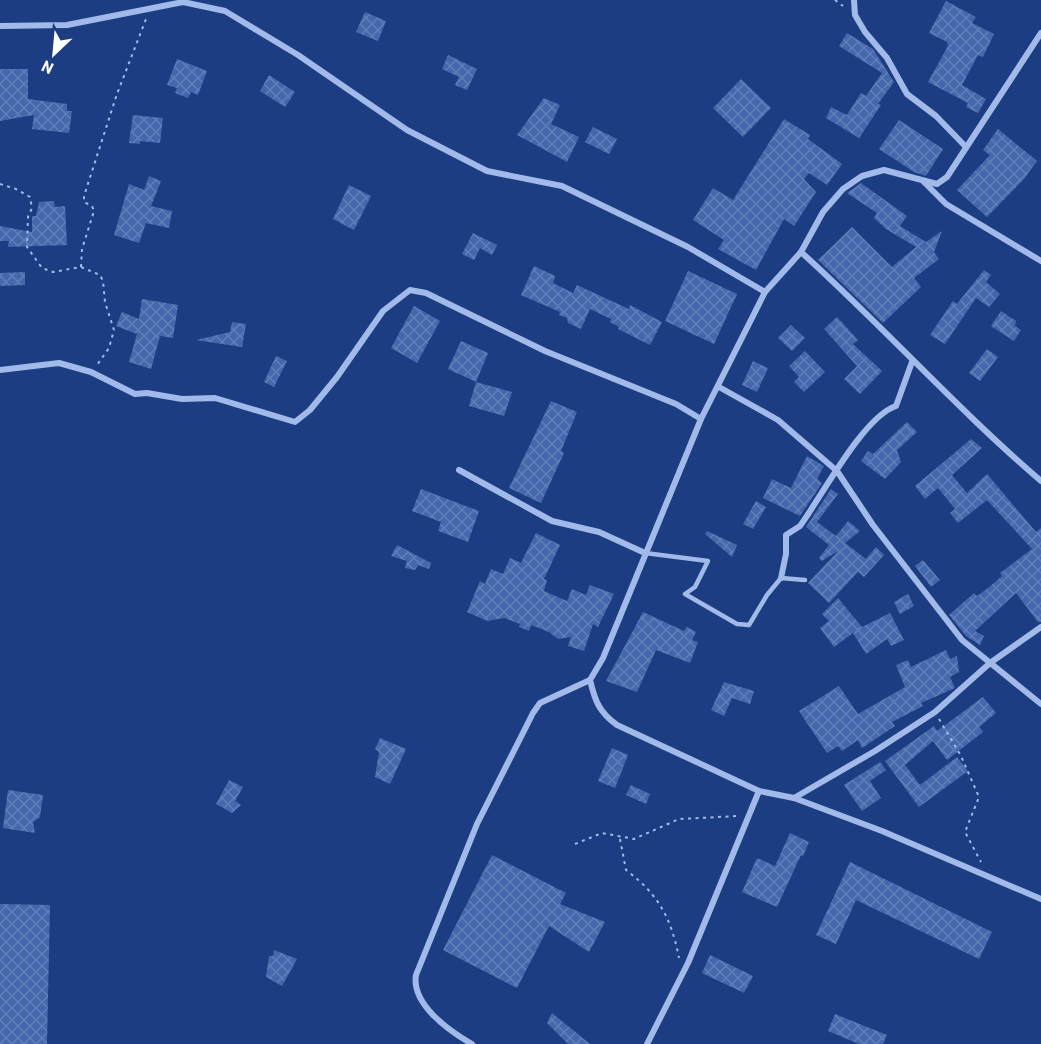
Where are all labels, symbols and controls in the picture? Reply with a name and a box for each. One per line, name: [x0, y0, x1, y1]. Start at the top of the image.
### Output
north arrow: [24, 24, 84, 84]
text: N: [38, 57, 56, 79]

